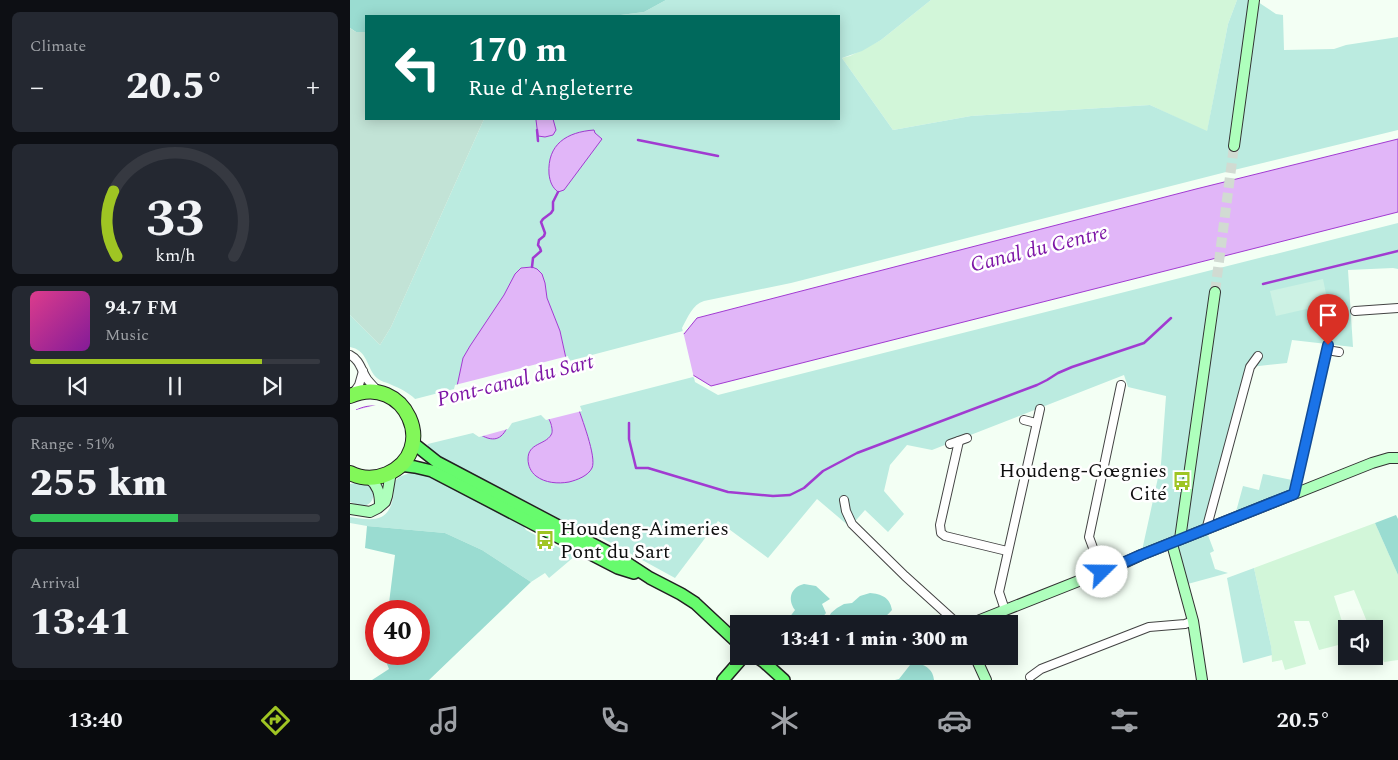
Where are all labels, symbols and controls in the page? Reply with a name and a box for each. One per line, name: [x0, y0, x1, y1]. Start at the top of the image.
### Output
text: 170 m: [468, 24, 567, 77]
text: Climate: [30, 34, 86, 58]
icon: left: [385, 35, 450, 100]
text: 20.5°: [126, 58, 224, 116]
text: −: [30, 66, 44, 109]
text: +: [306, 66, 320, 109]
text: Rue d'Angleterre: [468, 72, 634, 105]
text: 33: [146, 180, 204, 259]
water label: Canal du Centre: [967, 216, 1111, 282]
text: km/h: [155, 242, 195, 269]
text: 94.7 FM: [105, 294, 178, 323]
pin: [1307, 294, 1349, 345]
icon: arrive: [1314, 301, 1342, 329]
text: Music: [105, 323, 149, 347]
water label: Pont-canal du Sart: [433, 346, 598, 416]
icon: previous: [64, 372, 92, 400]
icon: pause: [161, 372, 189, 400]
icon: next: [258, 372, 286, 400]
text: Range · 51%: [30, 432, 114, 456]
text: 255 km: [30, 455, 167, 513]
place label: Houdeng-Gœgnies Cité: [999, 456, 1167, 509]
bus stop icon: Houdeng-Gœgnies Cité: [1171, 470, 1193, 492]
place label: Houdeng-Aimeries Pont du Sart: [560, 514, 729, 567]
bus stop icon: Houdeng-Aimeries Pont du Sart: [534, 529, 556, 551]
position arrow: [1075, 545, 1127, 597]
text: Arrival: [30, 571, 80, 595]
text: 13:41: [30, 594, 132, 652]
speed limit sign: 40: [365, 600, 430, 665]
map controls: [1338, 620, 1383, 665]
button: sound: [1338, 620, 1383, 665]
text: 13:41 · 1 min · 300 m: [780, 625, 968, 654]
icon: directions: [258, 703, 293, 738]
icon: music: [427, 703, 462, 738]
icon: phone: [597, 703, 632, 738]
icon: climate: [767, 703, 802, 738]
icon: car: [937, 703, 972, 738]
icon: filters: [1107, 703, 1142, 738]
text: 13:40: [67, 704, 123, 737]
text: 20.5°: [1277, 704, 1331, 737]

